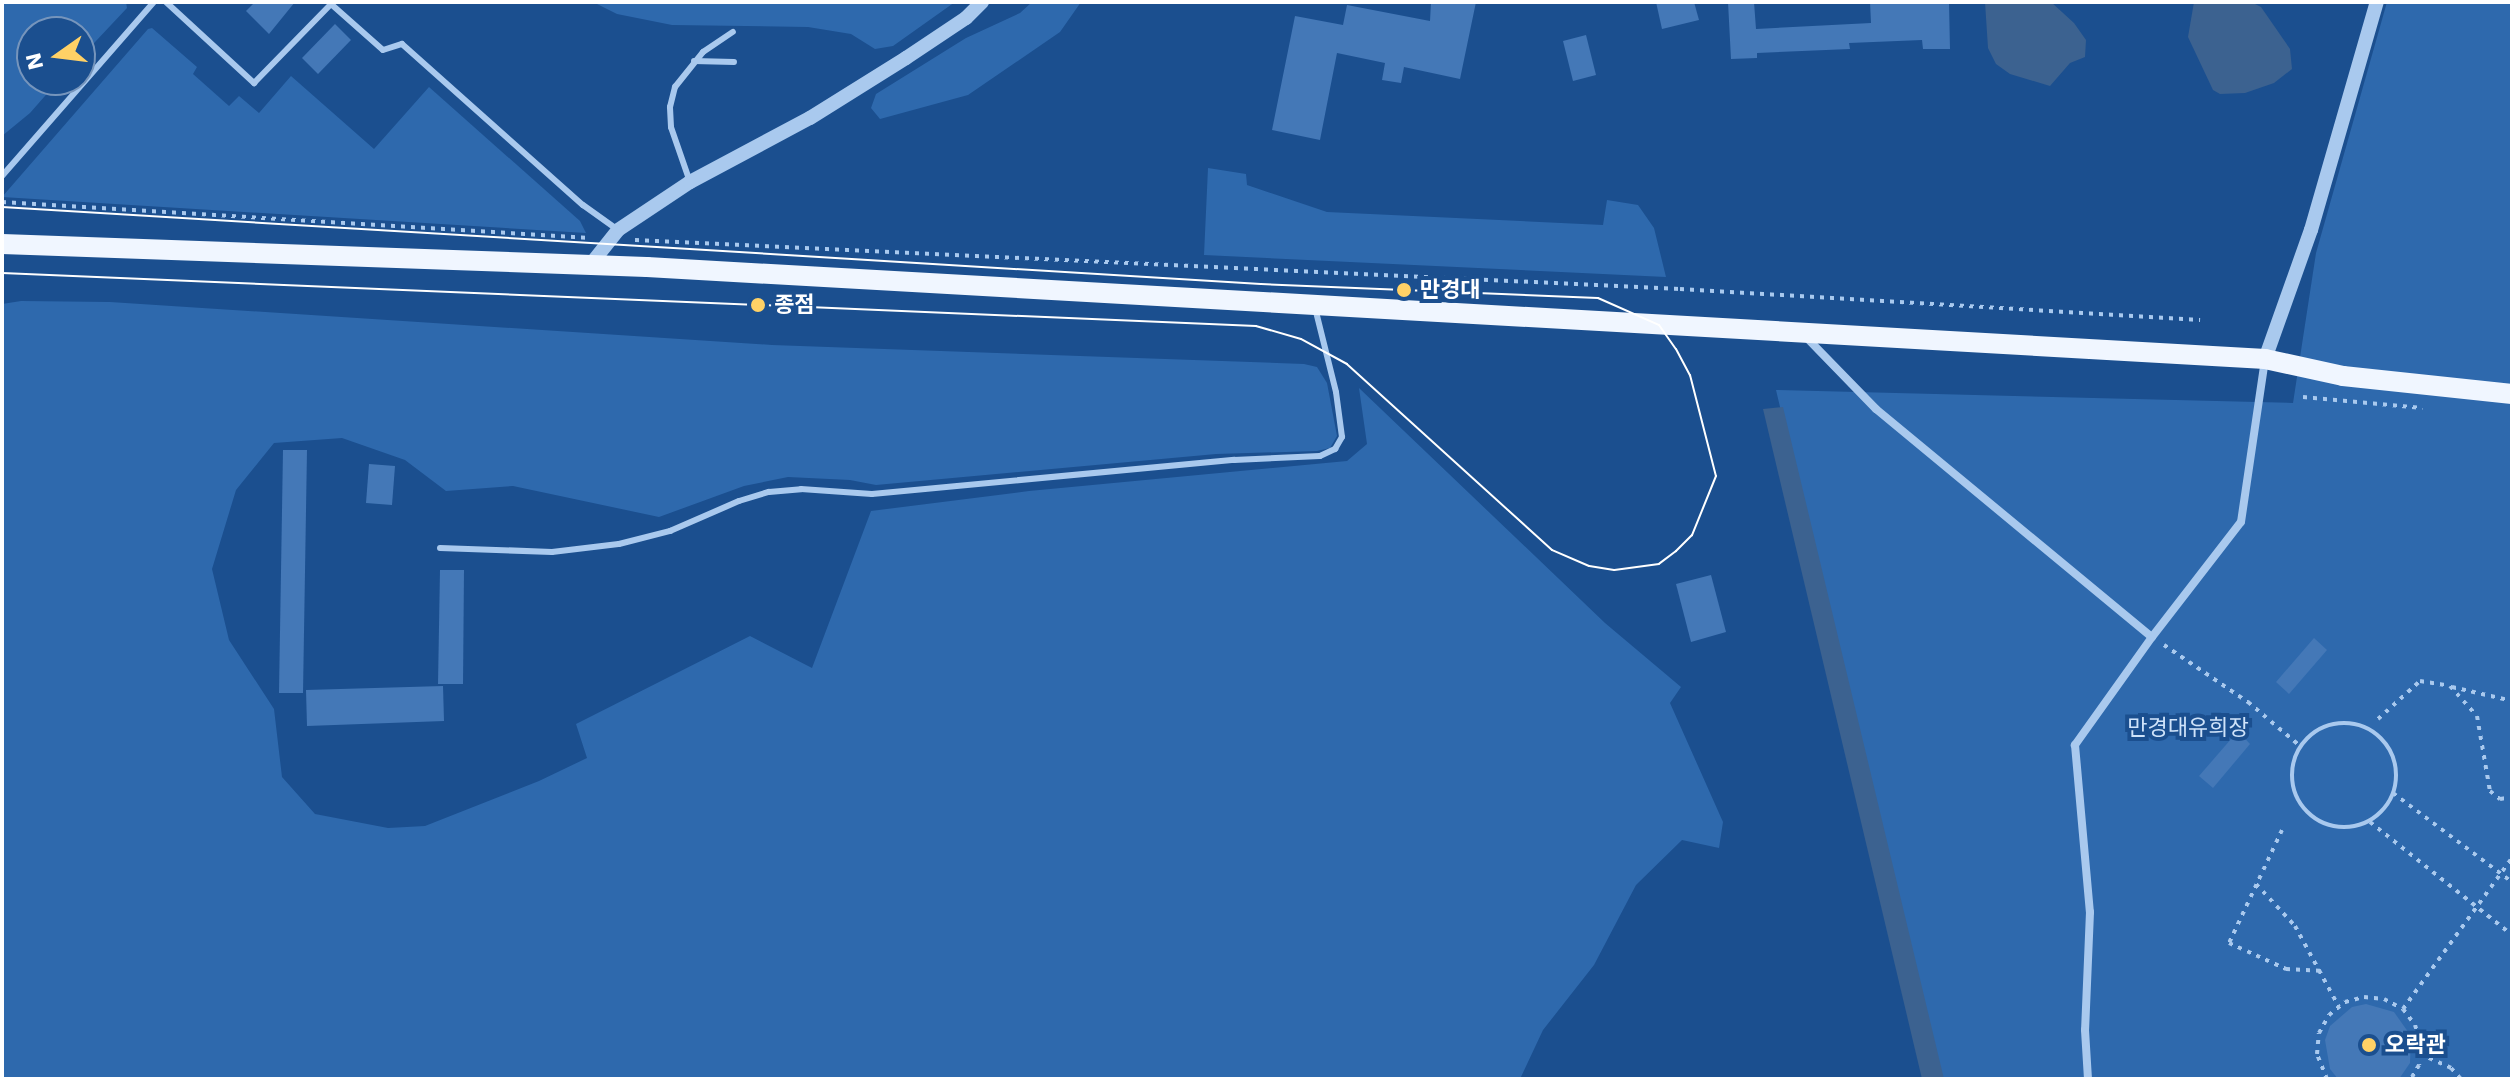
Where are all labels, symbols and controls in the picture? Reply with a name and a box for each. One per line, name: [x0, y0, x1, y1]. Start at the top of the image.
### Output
north arrow: [16, 16, 96, 96]
text: N: [20, 51, 48, 72]
place label: 만경대: [1420, 277, 1481, 303]
marker: 만경대: [1395, 281, 1413, 299]
place label: 종점: [774, 292, 814, 318]
marker: 종점: [749, 296, 767, 314]
park label: 만경대유희장: [2127, 715, 2249, 741]
place label: 오락관: [2385, 1032, 2446, 1058]
marker: 오락관: [2360, 1036, 2378, 1054]

